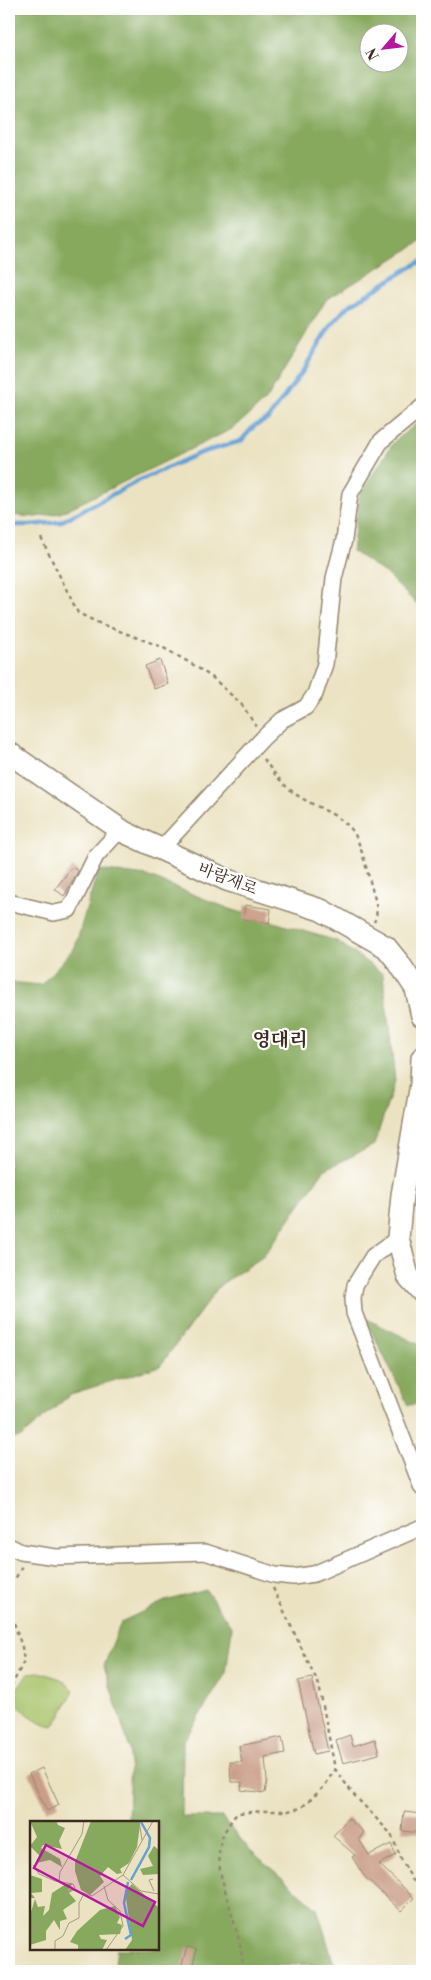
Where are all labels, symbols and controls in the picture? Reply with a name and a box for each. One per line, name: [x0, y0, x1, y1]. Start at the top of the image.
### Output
north arrow: [358, 22, 408, 72]
text: N: [363, 45, 384, 63]
street label: 바람재로: [195, 859, 261, 900]
district label: 영대리: [252, 1028, 308, 1052]
inset map: [30, 1821, 159, 1950]

